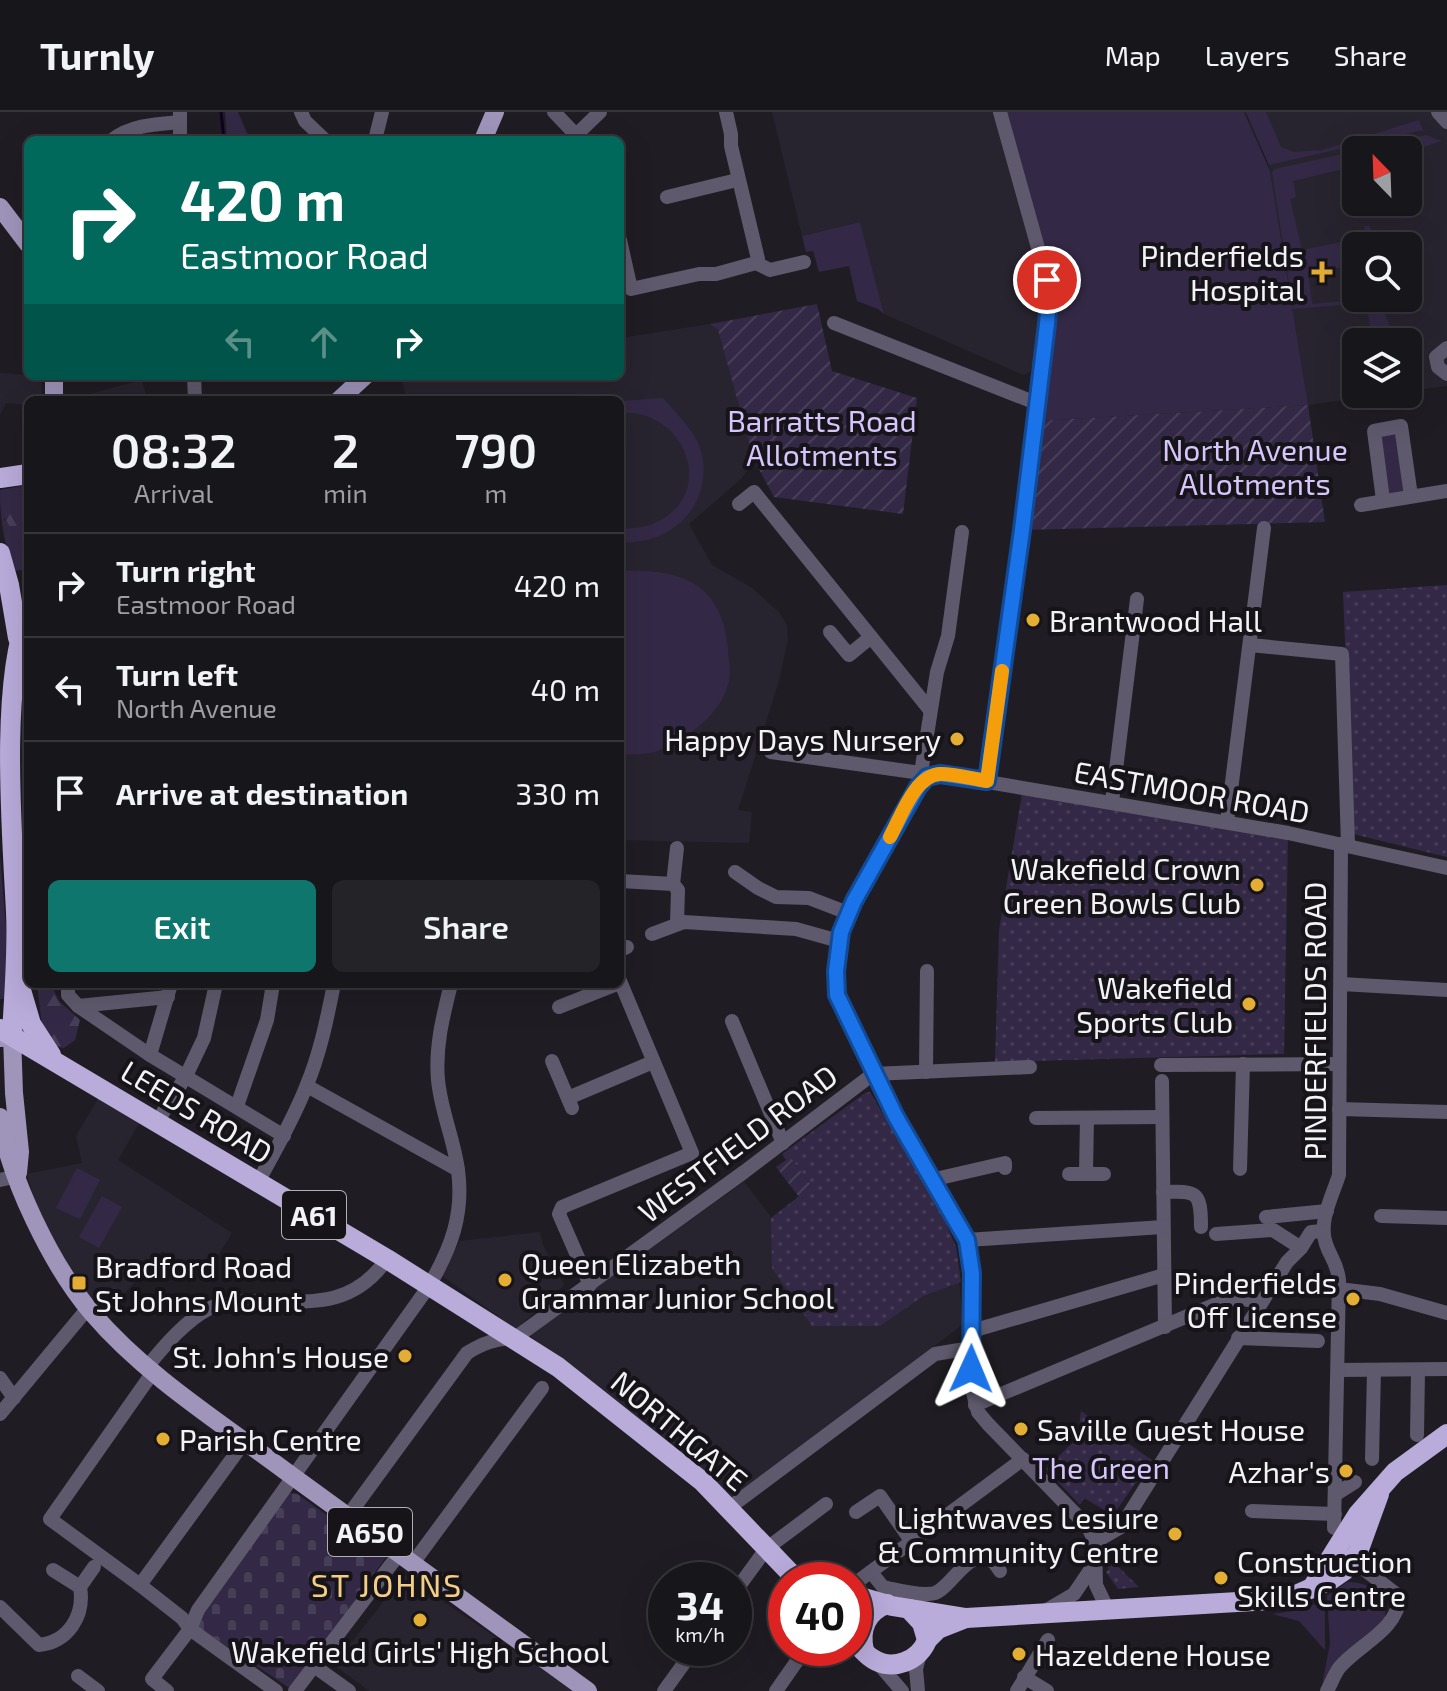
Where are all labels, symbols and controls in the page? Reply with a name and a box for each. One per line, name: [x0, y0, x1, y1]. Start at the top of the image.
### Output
text: Turnly: [40, 32, 155, 78]
text: Map: [1105, 38, 1161, 72]
text: Layers: [1205, 38, 1290, 72]
text: Share: [1334, 38, 1407, 72]
north arrow: [1342, 136, 1422, 216]
map controls: [1342, 136, 1422, 408]
text: 420 m: [180, 165, 345, 232]
icon: right: [48, 168, 152, 272]
button: search: [1342, 232, 1422, 312]
text: Eastmoor Road: [180, 233, 429, 276]
place label: Pinderfields Hospital: [1140, 237, 1304, 307]
pin: [1013, 246, 1081, 314]
icon: arrive: [1025, 258, 1069, 302]
marker: Pinderfields Hospital: [1311, 261, 1333, 283]
icon: left: [218, 320, 262, 364]
icon: ahead: [302, 320, 346, 364]
icon: right: [386, 320, 430, 364]
button: layers: [1342, 328, 1422, 408]
park label: Barratts Road Allotments: [727, 402, 917, 472]
text: 08:32: [111, 420, 237, 478]
text: 2: [332, 420, 359, 478]
text: 790: [455, 420, 537, 478]
park label: North Avenue Allotments: [1162, 431, 1348, 501]
text: Arrival: [134, 477, 213, 508]
text: min: [323, 477, 368, 508]
text: m: [484, 477, 507, 508]
text: Turn right: [116, 552, 256, 588]
icon: right: [48, 563, 92, 607]
text: 420 m: [514, 567, 600, 603]
text: Eastmoor Road: [116, 588, 296, 619]
place label: Brantwood Hall: [1049, 602, 1262, 638]
marker: Brantwood Hall: [1024, 611, 1042, 629]
text: Turn left: [116, 656, 238, 692]
icon: left: [48, 667, 92, 711]
text: 40 m: [530, 671, 600, 707]
text: North Avenue: [116, 692, 277, 723]
place label: Happy Days Nursery: [664, 721, 941, 757]
marker: Happy Days Nursery: [948, 730, 966, 748]
street label: EASTMOOR ROAD: [1071, 753, 1313, 829]
icon: arrive: [48, 771, 92, 815]
text: Arrive at destination: [116, 775, 408, 811]
text: 330 m: [516, 775, 600, 811]
place label: Wakefield Crown Green Bowls Club: [1003, 850, 1241, 920]
marker: Wakefield Crown Green Bowls Club: [1248, 876, 1266, 894]
button: Exit: [48, 880, 316, 972]
button: Share: [332, 880, 600, 972]
street label: PINDERFIELDS ROAD: [1296, 882, 1332, 1160]
place label: Wakefield Sports Club: [1076, 969, 1233, 1039]
marker: Wakefield Sports Club: [1240, 995, 1258, 1013]
street label: LEEDS ROAD: [115, 1052, 279, 1170]
street label: WESTFIELD ROAD: [631, 1057, 843, 1229]
road number: A61: [282, 1191, 346, 1239]
place label: Queen Elizabeth Grammar Junior School: [521, 1245, 834, 1315]
place label: Bradford Road St Johns Mount: [95, 1248, 303, 1318]
place label: Pinderfields Off License: [1173, 1264, 1337, 1334]
marker: Queen Elizabeth Grammar Junior School: [496, 1271, 514, 1289]
marker: Bradford Road St Johns Mount: [70, 1274, 88, 1292]
marker: Pinderfields Off License: [1344, 1290, 1362, 1308]
position arrow: [929, 1327, 1013, 1411]
place label: St. John's House: [172, 1338, 389, 1374]
marker: St. John's House: [396, 1347, 414, 1365]
street label: NORTHGATE: [605, 1363, 755, 1497]
place label: Saville Guest House: [1037, 1411, 1305, 1447]
marker: Saville Guest House: [1012, 1420, 1030, 1438]
place label: Parish Centre: [179, 1421, 362, 1457]
marker: Parish Centre: [154, 1430, 172, 1448]
park label: The Green: [1032, 1449, 1170, 1485]
place label: Azhar's: [1229, 1453, 1330, 1489]
marker: Azhar's: [1337, 1462, 1355, 1480]
place label: Lightwaves Lesiure & Community Centre: [877, 1499, 1159, 1569]
road number: A650: [328, 1508, 412, 1556]
marker: Lightwaves Lesiure & Community Centre: [1166, 1525, 1184, 1543]
place label: Construction Skills Centre: [1237, 1543, 1412, 1613]
speed limit sign: 40: [768, 1562, 872, 1666]
district label: ST JOHNS: [311, 1565, 463, 1603]
marker: Construction Skills Centre: [1212, 1569, 1230, 1587]
text: 34: [676, 1580, 724, 1628]
marker: Wakefield Girls' High School: [411, 1611, 429, 1629]
text: km/h: [675, 1622, 725, 1646]
place label: Wakefield Girls' High School: [231, 1633, 609, 1669]
place label: Hazeldene House: [1035, 1636, 1271, 1672]
marker: Hazeldene House: [1010, 1645, 1028, 1663]

